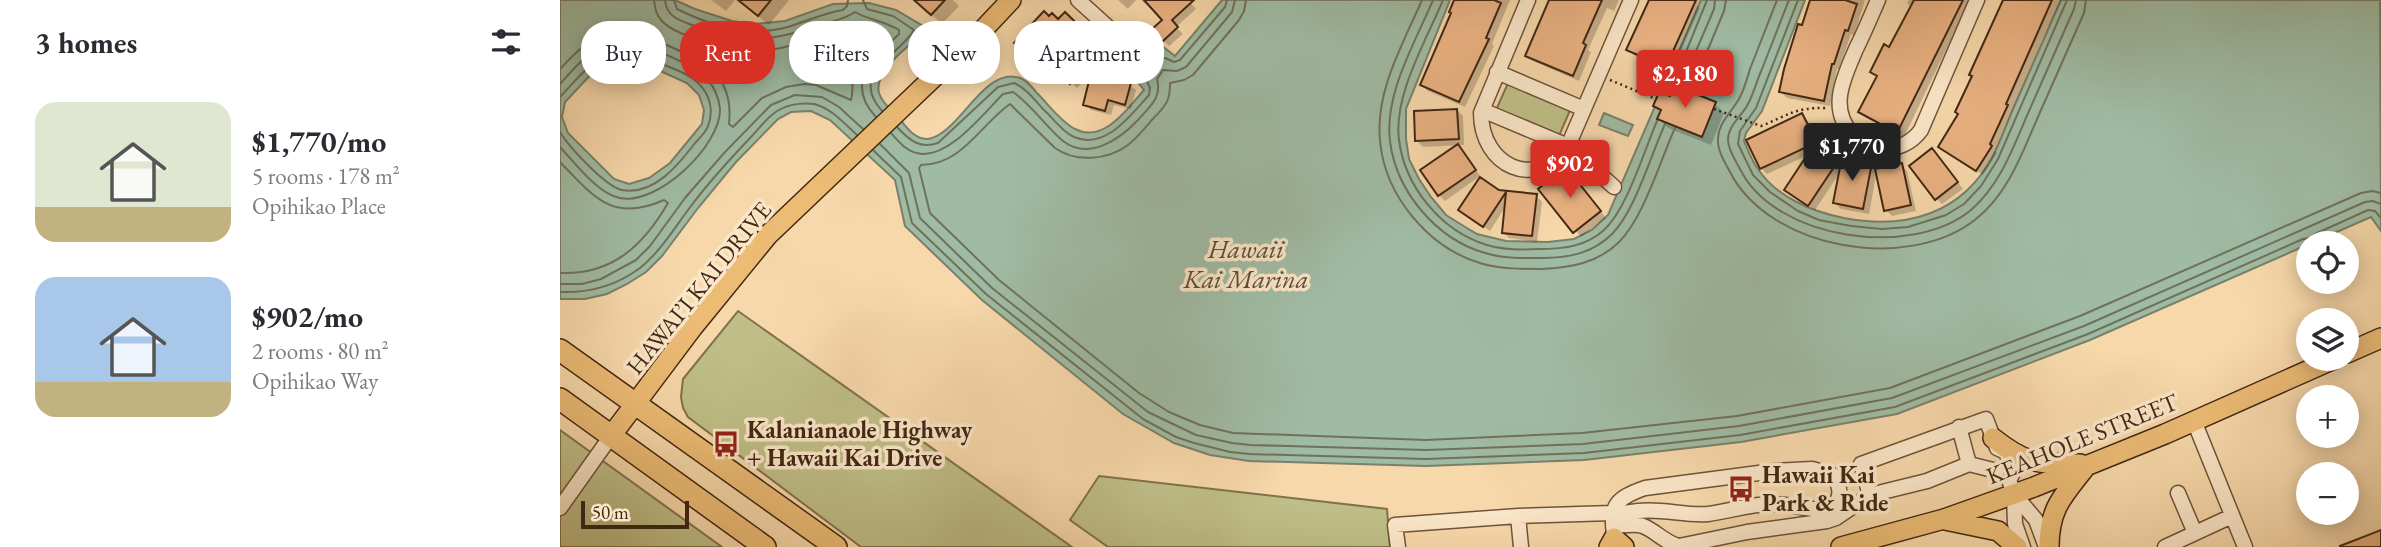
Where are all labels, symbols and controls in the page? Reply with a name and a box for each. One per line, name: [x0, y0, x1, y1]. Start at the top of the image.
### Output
chip: Buy: [581, 21, 666, 84]
chip: Rent: [680, 21, 775, 84]
chip: Filters: [789, 21, 894, 84]
chip: New: [908, 21, 1000, 84]
chip: Apartment: [1014, 21, 1164, 84]
text: 3 homes: [35, 23, 137, 62]
icon: filters: [487, 23, 525, 61]
pin: $2,180: [1628, 50, 1742, 110]
text: $2,180: [1653, 58, 1717, 88]
text: $1,770/mo: [252, 122, 386, 161]
pin: $1,770: [1795, 124, 1909, 183]
icon: home: [91, 130, 175, 214]
text: $1,770: [1820, 131, 1884, 161]
pin: $902: [1529, 140, 1611, 200]
text: $902: [1546, 148, 1594, 178]
text: 5 rooms · 178 m²: [252, 161, 400, 191]
text: Opihikao Place: [252, 191, 386, 221]
street label: HAWAI’I KAI DRIVE: [619, 195, 778, 381]
map controls: [2296, 231, 2359, 525]
button: locate: [2296, 231, 2359, 294]
water label: Hawaii Kai Marina: [1183, 232, 1308, 296]
text: $902/mo: [252, 297, 363, 336]
icon: home: [91, 305, 175, 389]
button: layers: [2296, 308, 2359, 371]
text: 2 rooms · 80 m²: [252, 336, 389, 366]
text: Opihikao Way: [252, 366, 378, 396]
button: +: [2296, 385, 2359, 448]
street label: KEAHOLE STREET: [1981, 386, 2183, 491]
place label: Kalanianaole Highway + Hawaii Kai Drive: [747, 414, 973, 473]
bus stop icon: Kalanianaole Highway + Hawaii Kai Drive: [711, 429, 741, 459]
place label: Hawaii Kai Park & Ride: [1762, 459, 1888, 518]
button: −: [2296, 462, 2359, 525]
bus stop icon: Hawaii Kai Park & Ride: [1726, 474, 1756, 504]
scale bar: [581, 498, 690, 530]
text: 50 m: [592, 500, 629, 525]

